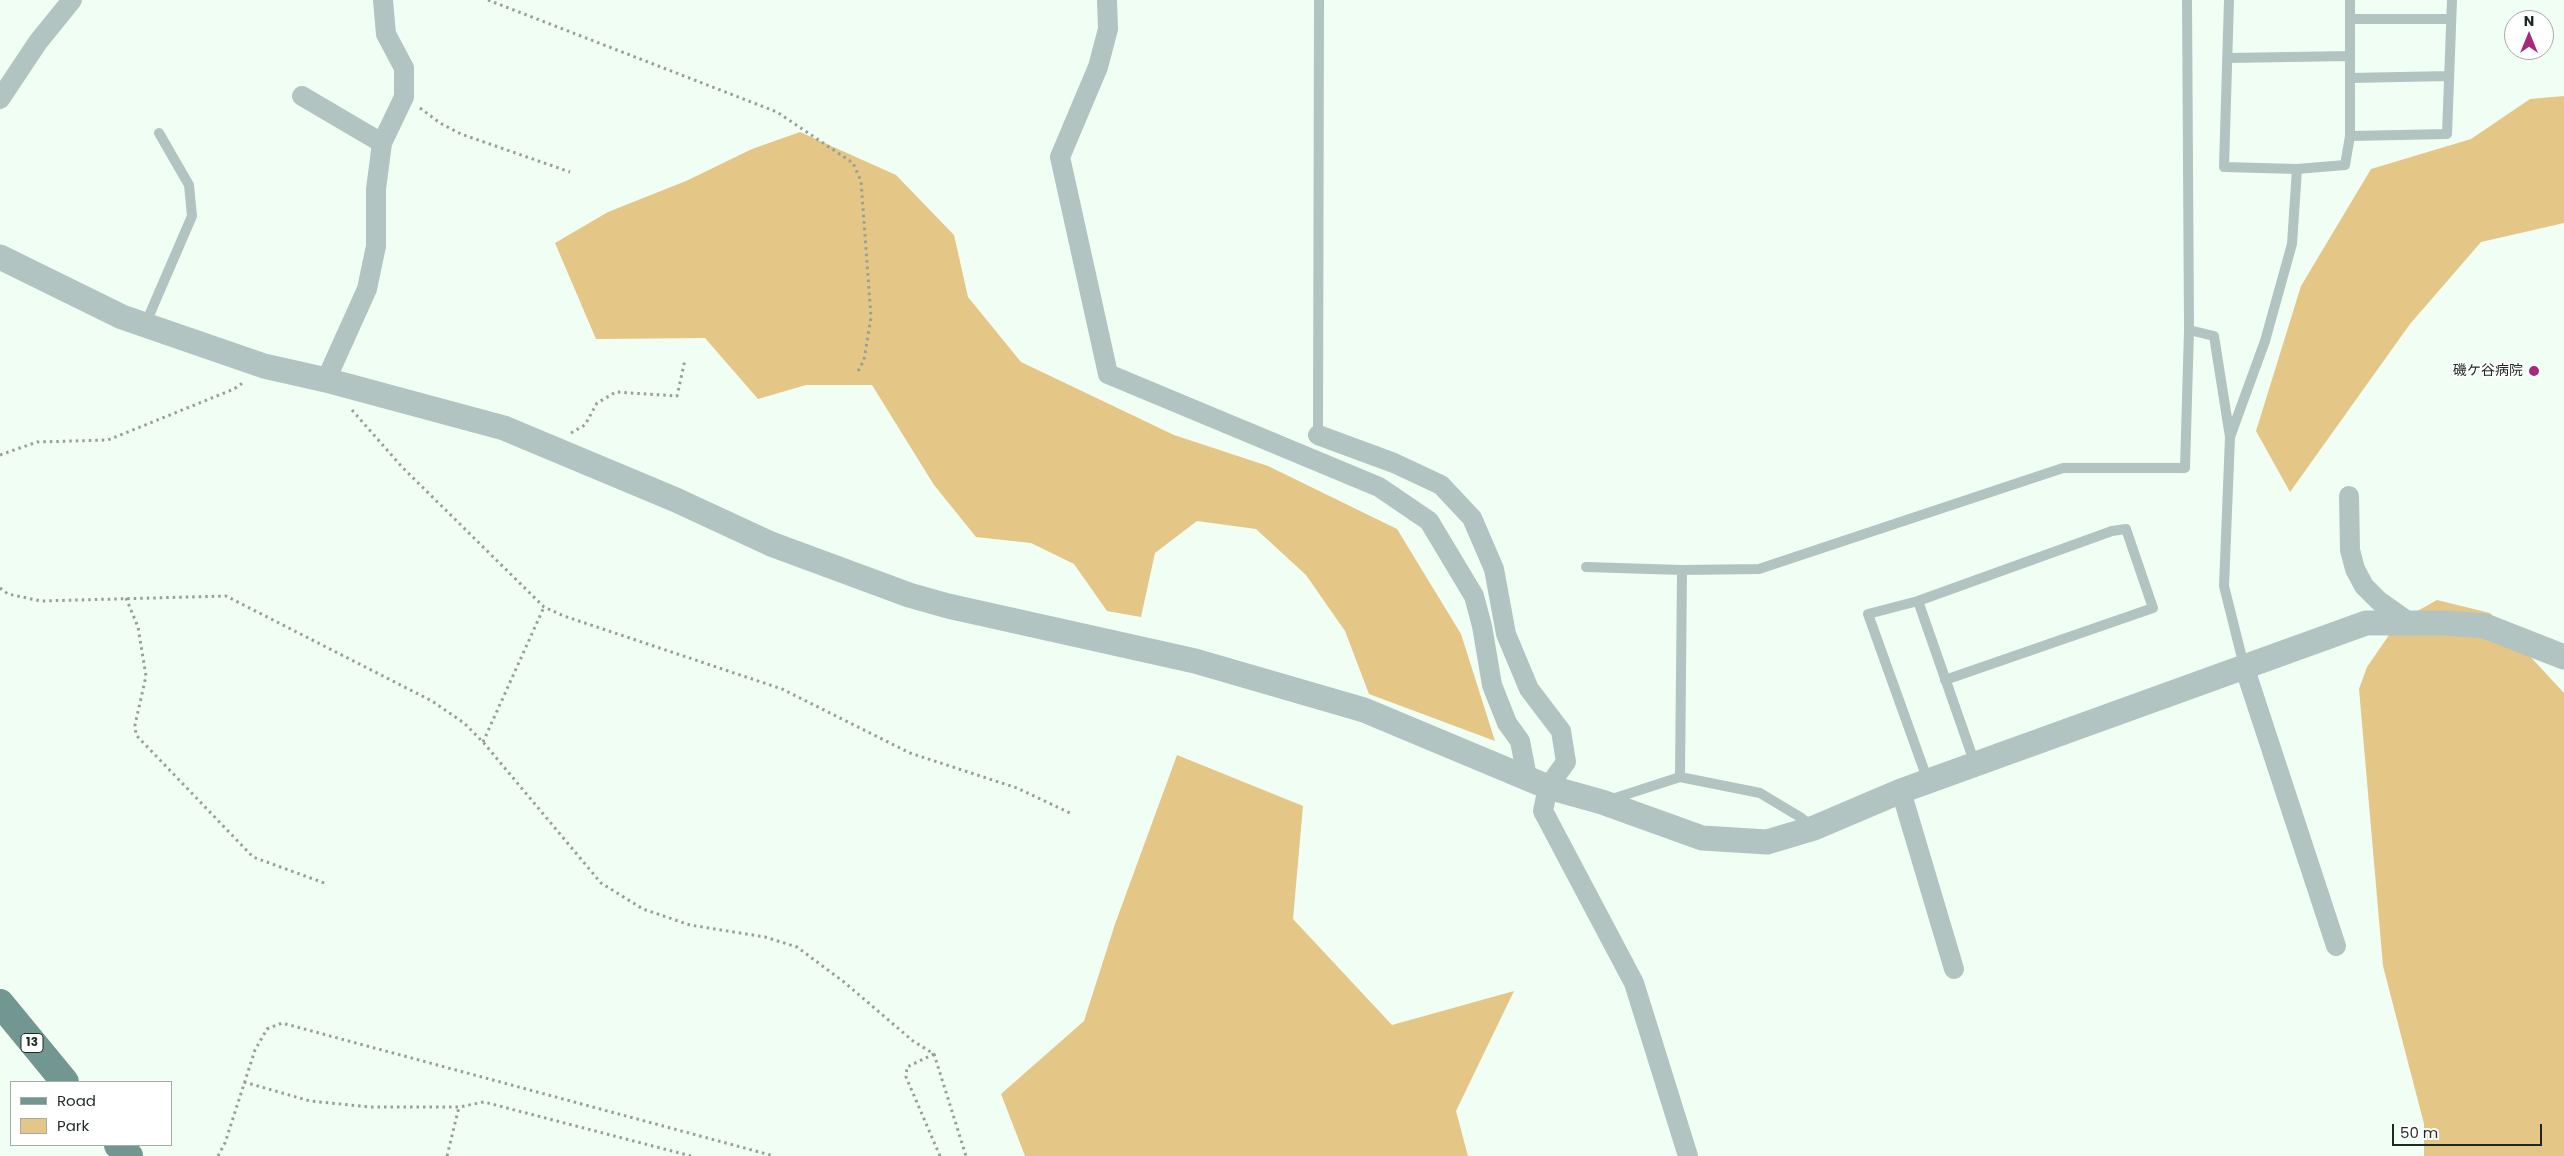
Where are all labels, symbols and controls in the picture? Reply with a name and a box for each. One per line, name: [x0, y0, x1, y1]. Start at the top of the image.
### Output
north arrow: [2504, 10, 2554, 60]
text: N: [2524, 11, 2534, 31]
place label: 磯ケ谷病院: [2453, 363, 2523, 379]
marker: 磯ケ谷病院: [2527, 364, 2541, 378]
road number: 13: [21, 1034, 43, 1052]
legend: [10, 1081, 172, 1146]
text: Road: [57, 1090, 96, 1111]
scale bar: [2394, 1114, 2544, 1146]
text: Park: [57, 1115, 89, 1136]
text: 50 m: [2400, 1122, 2438, 1143]

